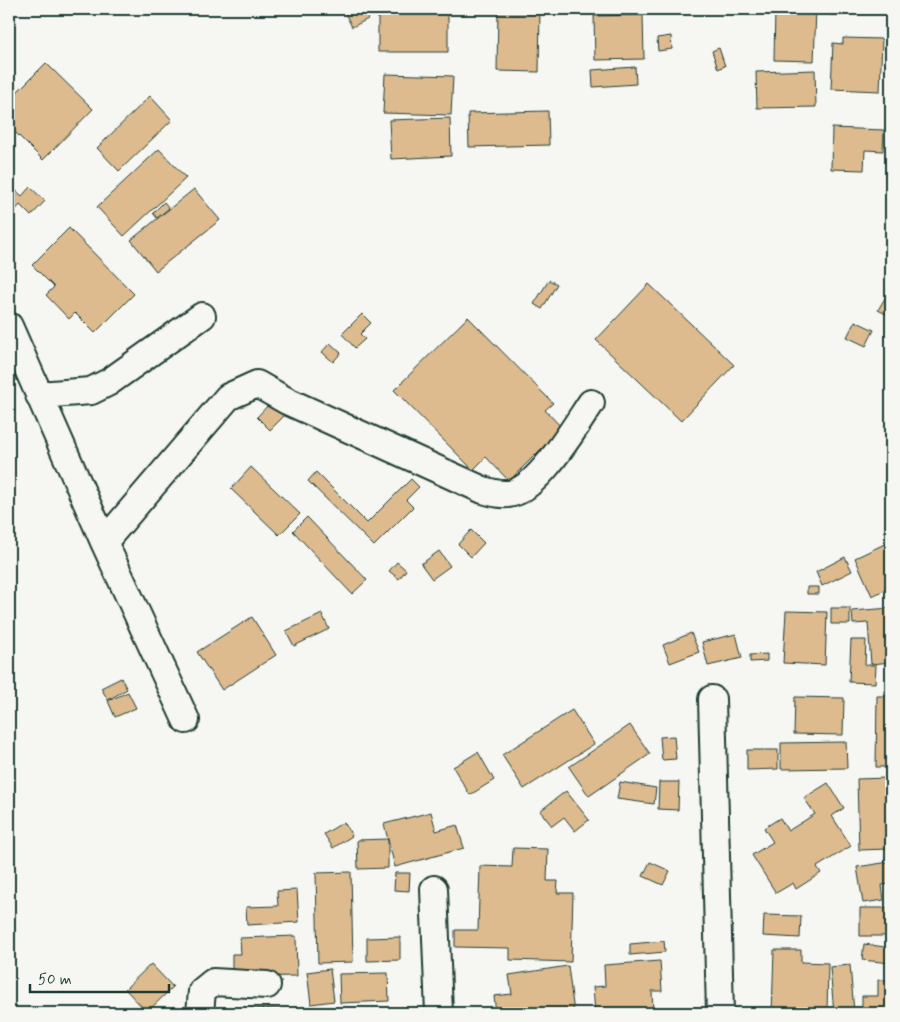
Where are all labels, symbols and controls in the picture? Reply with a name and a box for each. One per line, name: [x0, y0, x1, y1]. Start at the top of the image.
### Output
scale bar: [30, 962, 169, 994]
text: 50 m: [38, 970, 72, 990]

